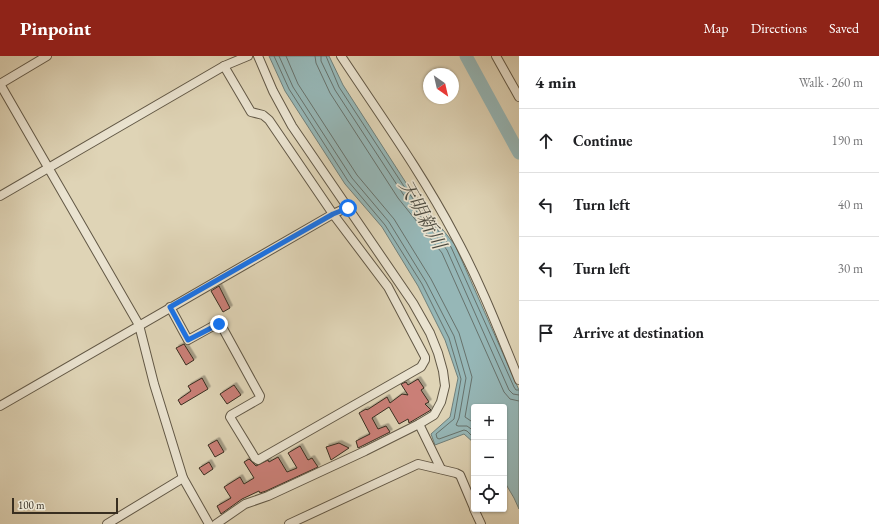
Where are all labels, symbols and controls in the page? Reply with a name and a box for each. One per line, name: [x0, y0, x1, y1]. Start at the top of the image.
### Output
text: Pinpoint: [20, 16, 91, 41]
text: Map: [703, 19, 729, 37]
text: Directions: [751, 19, 807, 37]
text: Saved: [829, 19, 859, 37]
north arrow: [423, 68, 459, 104]
text: 4 min: [535, 71, 576, 93]
text: Walk · 260 m: [799, 74, 863, 91]
icon: ahead: [535, 130, 557, 152]
text: Continue: [573, 131, 633, 150]
text: 190 m: [832, 132, 863, 149]
water label: 天明新川: [393, 175, 453, 255]
icon: left: [535, 194, 557, 216]
text: Turn left: [573, 195, 630, 214]
text: 40 m: [838, 196, 863, 213]
route start: [339, 199, 357, 217]
icon: left: [535, 258, 557, 280]
text: Turn left: [573, 259, 630, 278]
text: 30 m: [838, 260, 863, 277]
route end: [210, 315, 228, 333]
icon: arrive: [535, 322, 557, 344]
text: Arrive at destination: [573, 323, 704, 342]
map controls: [471, 404, 507, 512]
button: +: [471, 404, 507, 440]
button: −: [471, 440, 507, 476]
button: locate: [471, 476, 507, 512]
scale bar: [12, 496, 118, 515]
text: 100 m: [18, 498, 45, 512]

